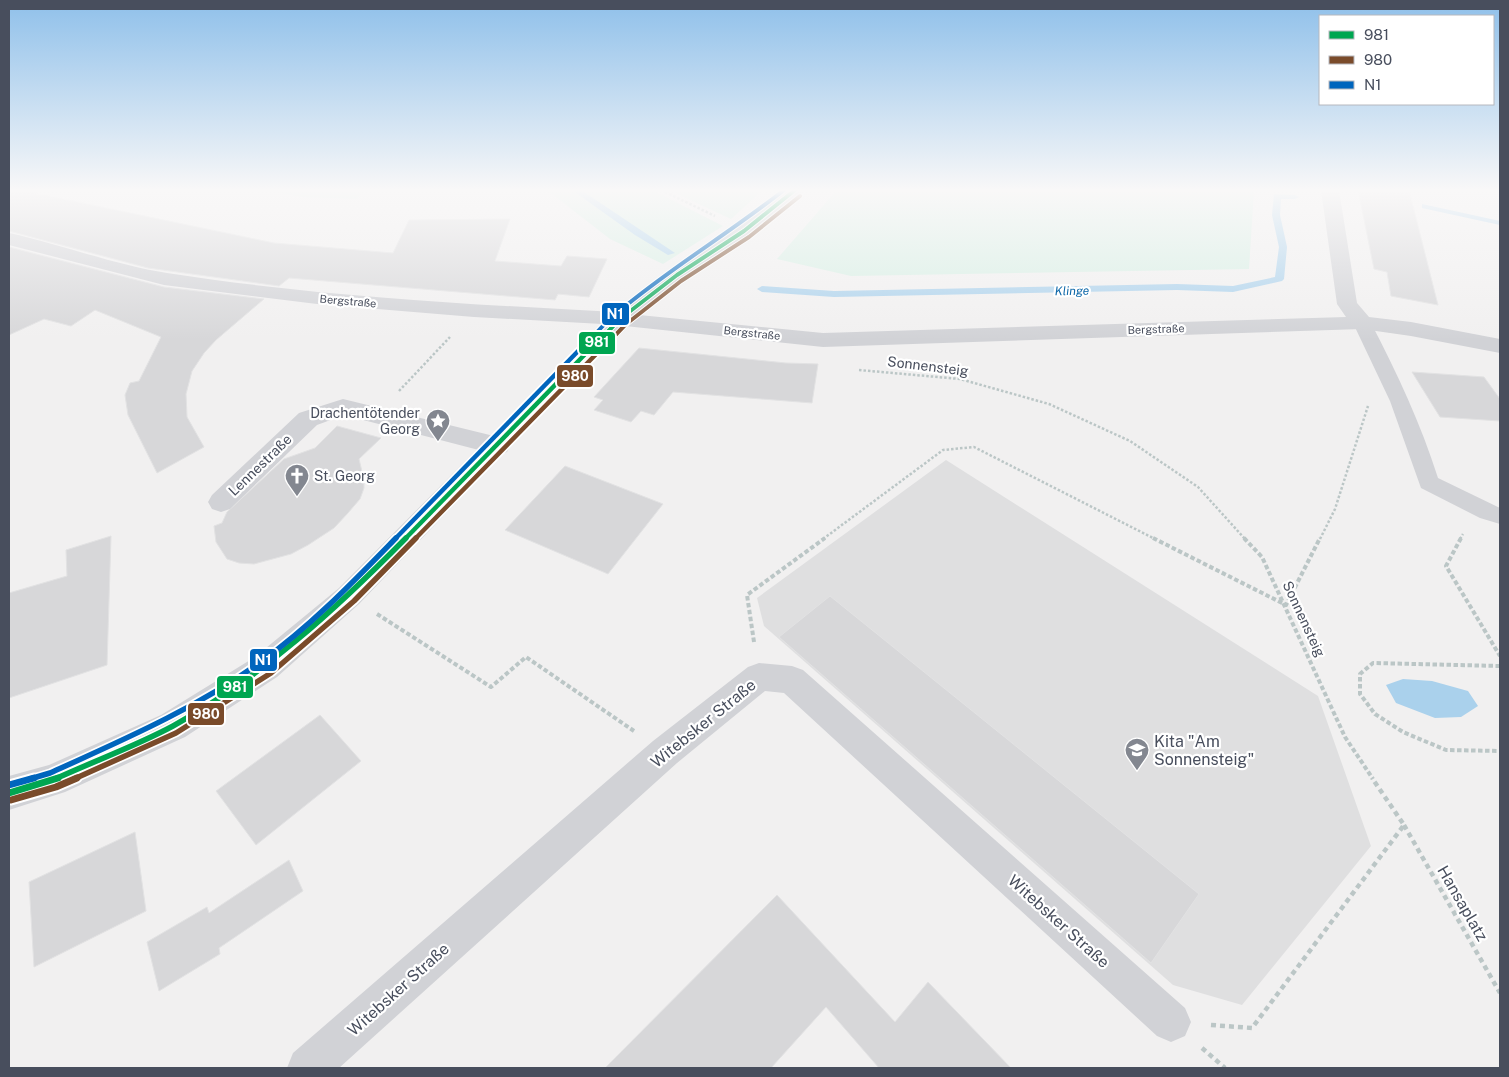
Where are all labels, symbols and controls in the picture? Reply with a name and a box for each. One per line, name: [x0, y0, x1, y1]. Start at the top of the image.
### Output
legend: [1319, 15, 1494, 105]
text: 981: [1364, 26, 1389, 43]
text: 980: [1364, 51, 1392, 68]
text: N1: [1364, 76, 1381, 93]
water label: Klinge: [1055, 284, 1090, 298]
street label: Bergstraße: [319, 293, 377, 309]
line badge: N1: [601, 302, 630, 326]
text: N1: [607, 306, 623, 322]
street label: Bergstraße: [1127, 322, 1185, 336]
street label: Bergstraße: [723, 324, 781, 342]
line badge: 981: [578, 331, 616, 355]
text: 981: [585, 334, 609, 350]
street label: Sonnensteig: [886, 353, 970, 379]
line badge: 980: [556, 364, 594, 388]
text: 980: [561, 368, 589, 384]
place label: Drachentötender Georg: [310, 405, 420, 437]
place icon: Drachentötender Georg: [425, 408, 451, 442]
street label: Lennestraße: [225, 431, 295, 499]
church icon: St. Georg: [284, 463, 310, 497]
place label: St. Georg: [314, 468, 375, 484]
street label: Sonnensteig: [1279, 579, 1329, 660]
line badge: N1: [249, 648, 278, 672]
text: N1: [255, 652, 271, 668]
line badge: 981: [216, 675, 254, 699]
street label: Witebsker Straße: [647, 675, 760, 772]
text: 981: [223, 679, 247, 695]
line badge: 980: [187, 702, 225, 726]
text: 980: [192, 706, 220, 722]
place label: Kita "Am Sonnensteig": [1154, 732, 1254, 769]
school or university icon: Kita "Am Sonnensteig": [1124, 737, 1150, 771]
street label: Hansaplatz: [1433, 862, 1492, 945]
street label: Witebsker Straße: [1004, 871, 1113, 972]
street label: Witebsker Straße: [344, 939, 453, 1040]

